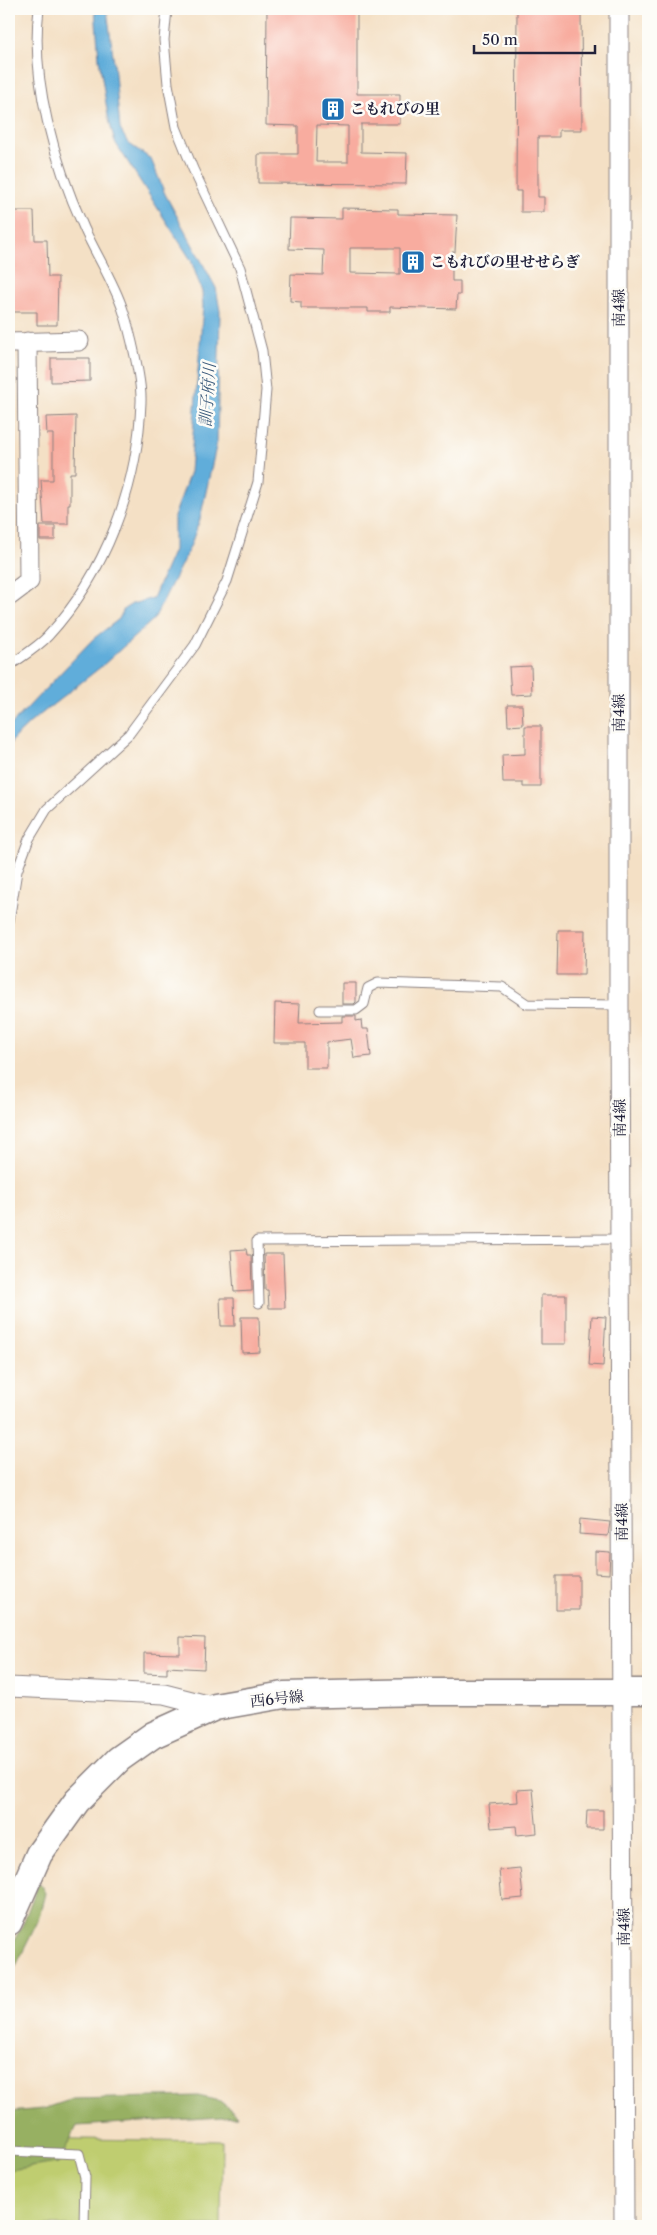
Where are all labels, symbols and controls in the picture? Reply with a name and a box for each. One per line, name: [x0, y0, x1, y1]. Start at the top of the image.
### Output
scale bar: [474, 22, 596, 54]
text: 50 m: [482, 30, 518, 49]
building icon: こもれびの里: [320, 96, 346, 122]
place label: こもれびの里: [350, 99, 440, 118]
building icon: こもれびの里せせらぎ: [400, 249, 426, 275]
place label: こもれびの里せせらぎ: [430, 252, 580, 271]
street label: 南4線: [609, 289, 628, 327]
water label: 訓子府川: [195, 360, 219, 428]
street label: 南4線: [609, 694, 628, 732]
street label: 南4線: [610, 1099, 629, 1137]
street label: 南4線: [612, 1503, 631, 1541]
street label: 西6号線: [249, 1686, 305, 1711]
street label: 南4線: [614, 1908, 633, 1946]

